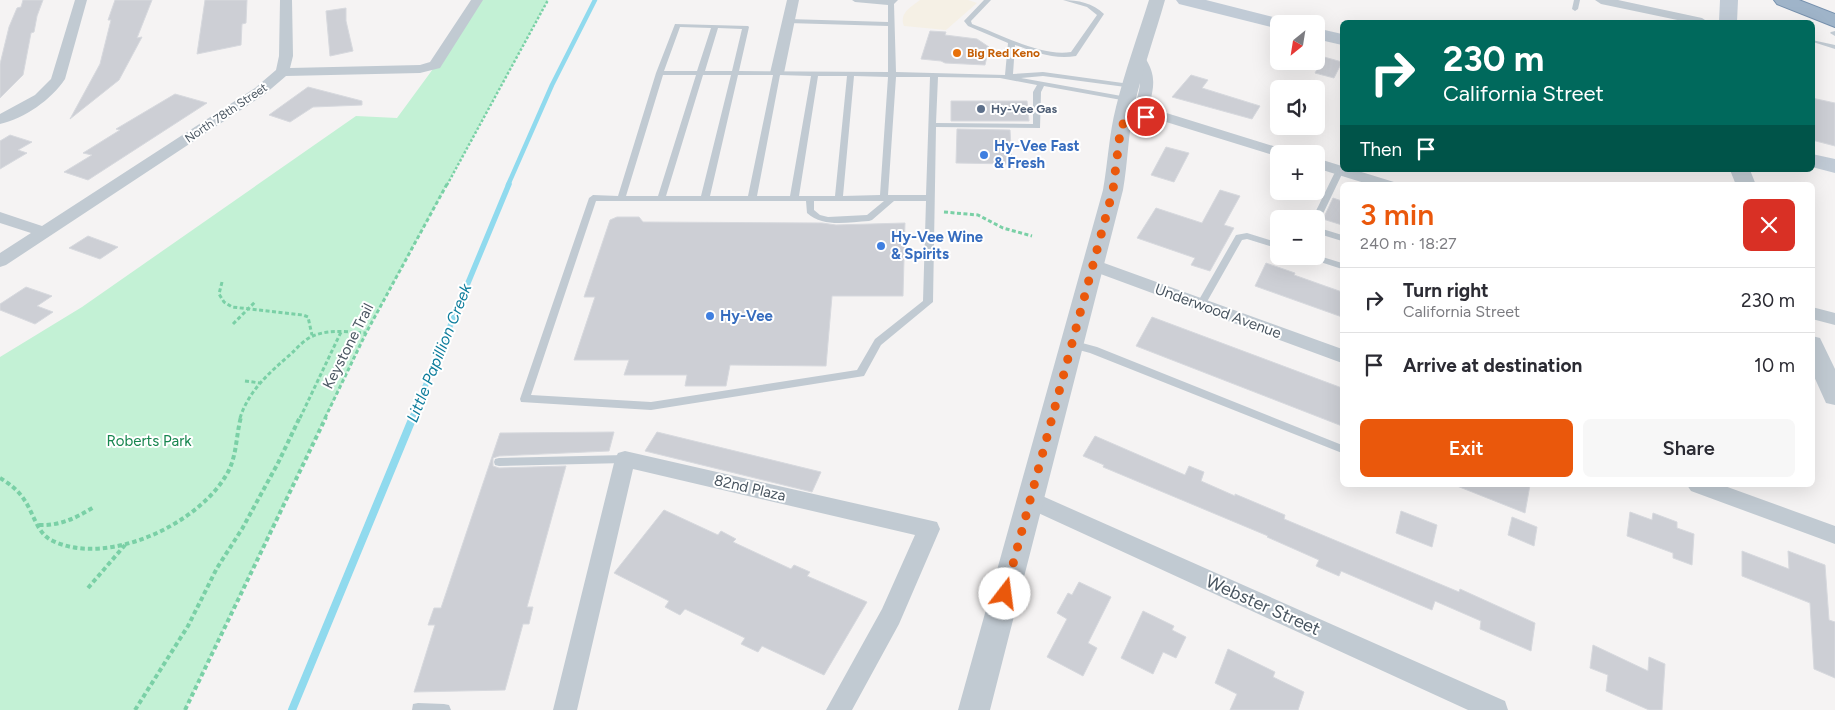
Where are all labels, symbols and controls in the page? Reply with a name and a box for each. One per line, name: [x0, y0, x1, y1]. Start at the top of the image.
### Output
north arrow: [1270, 15, 1325, 70]
map controls: [1270, 15, 1325, 265]
text: 230 m: [1443, 38, 1544, 80]
icon: right: [1360, 40, 1425, 105]
place label: Big Red Keno: [967, 46, 1040, 60]
marker: Big Red Keno: [951, 47, 963, 59]
street label: North 78th Street: [182, 80, 270, 146]
button: sound: [1270, 80, 1325, 135]
text: California Street: [1443, 80, 1604, 107]
pin: [1125, 96, 1167, 138]
place label: Hy-Vee Gas: [991, 102, 1057, 116]
marker: Hy-Vee Gas: [975, 103, 987, 115]
icon: arrive: [1132, 103, 1160, 131]
icon: arrive: [1412, 135, 1440, 163]
place label: Hy-Vee Fast & Fresh: [994, 137, 1080, 172]
text: Then: [1360, 138, 1402, 161]
button: +: [1270, 145, 1325, 200]
marker: Hy-Vee Fast & Fresh: [978, 149, 990, 161]
text: 3 min: [1360, 196, 1434, 233]
button: close: [1743, 199, 1795, 251]
button: −: [1270, 210, 1325, 265]
place label: Hy-Vee Wine & Spirits: [891, 228, 984, 263]
text: 240 m · 18:27: [1360, 234, 1457, 253]
marker: Hy-Vee Wine & Spirits: [875, 240, 887, 252]
text: Turn right: [1403, 279, 1489, 302]
water label: Little Papillion Creek: [403, 280, 476, 425]
street label: Underwood Avenue: [1152, 280, 1284, 342]
icon: right: [1360, 286, 1388, 314]
text: 230 m: [1741, 289, 1795, 312]
street label: Keystone Trail: [319, 300, 377, 392]
text: California Street: [1403, 302, 1520, 321]
place label: Hy-Vee: [720, 307, 774, 325]
marker: Hy-Vee: [704, 310, 716, 322]
icon: arrive: [1360, 351, 1388, 379]
text: Arrive at destination: [1403, 354, 1582, 377]
text: 10 m: [1754, 354, 1795, 377]
button: Exit: [1360, 419, 1573, 477]
button: Share: [1583, 419, 1795, 477]
park label: Roberts Park: [106, 432, 192, 450]
street label: 82nd Plaza: [712, 471, 788, 505]
position arrow: [978, 567, 1030, 619]
street label: Webster Street: [1202, 570, 1324, 640]

